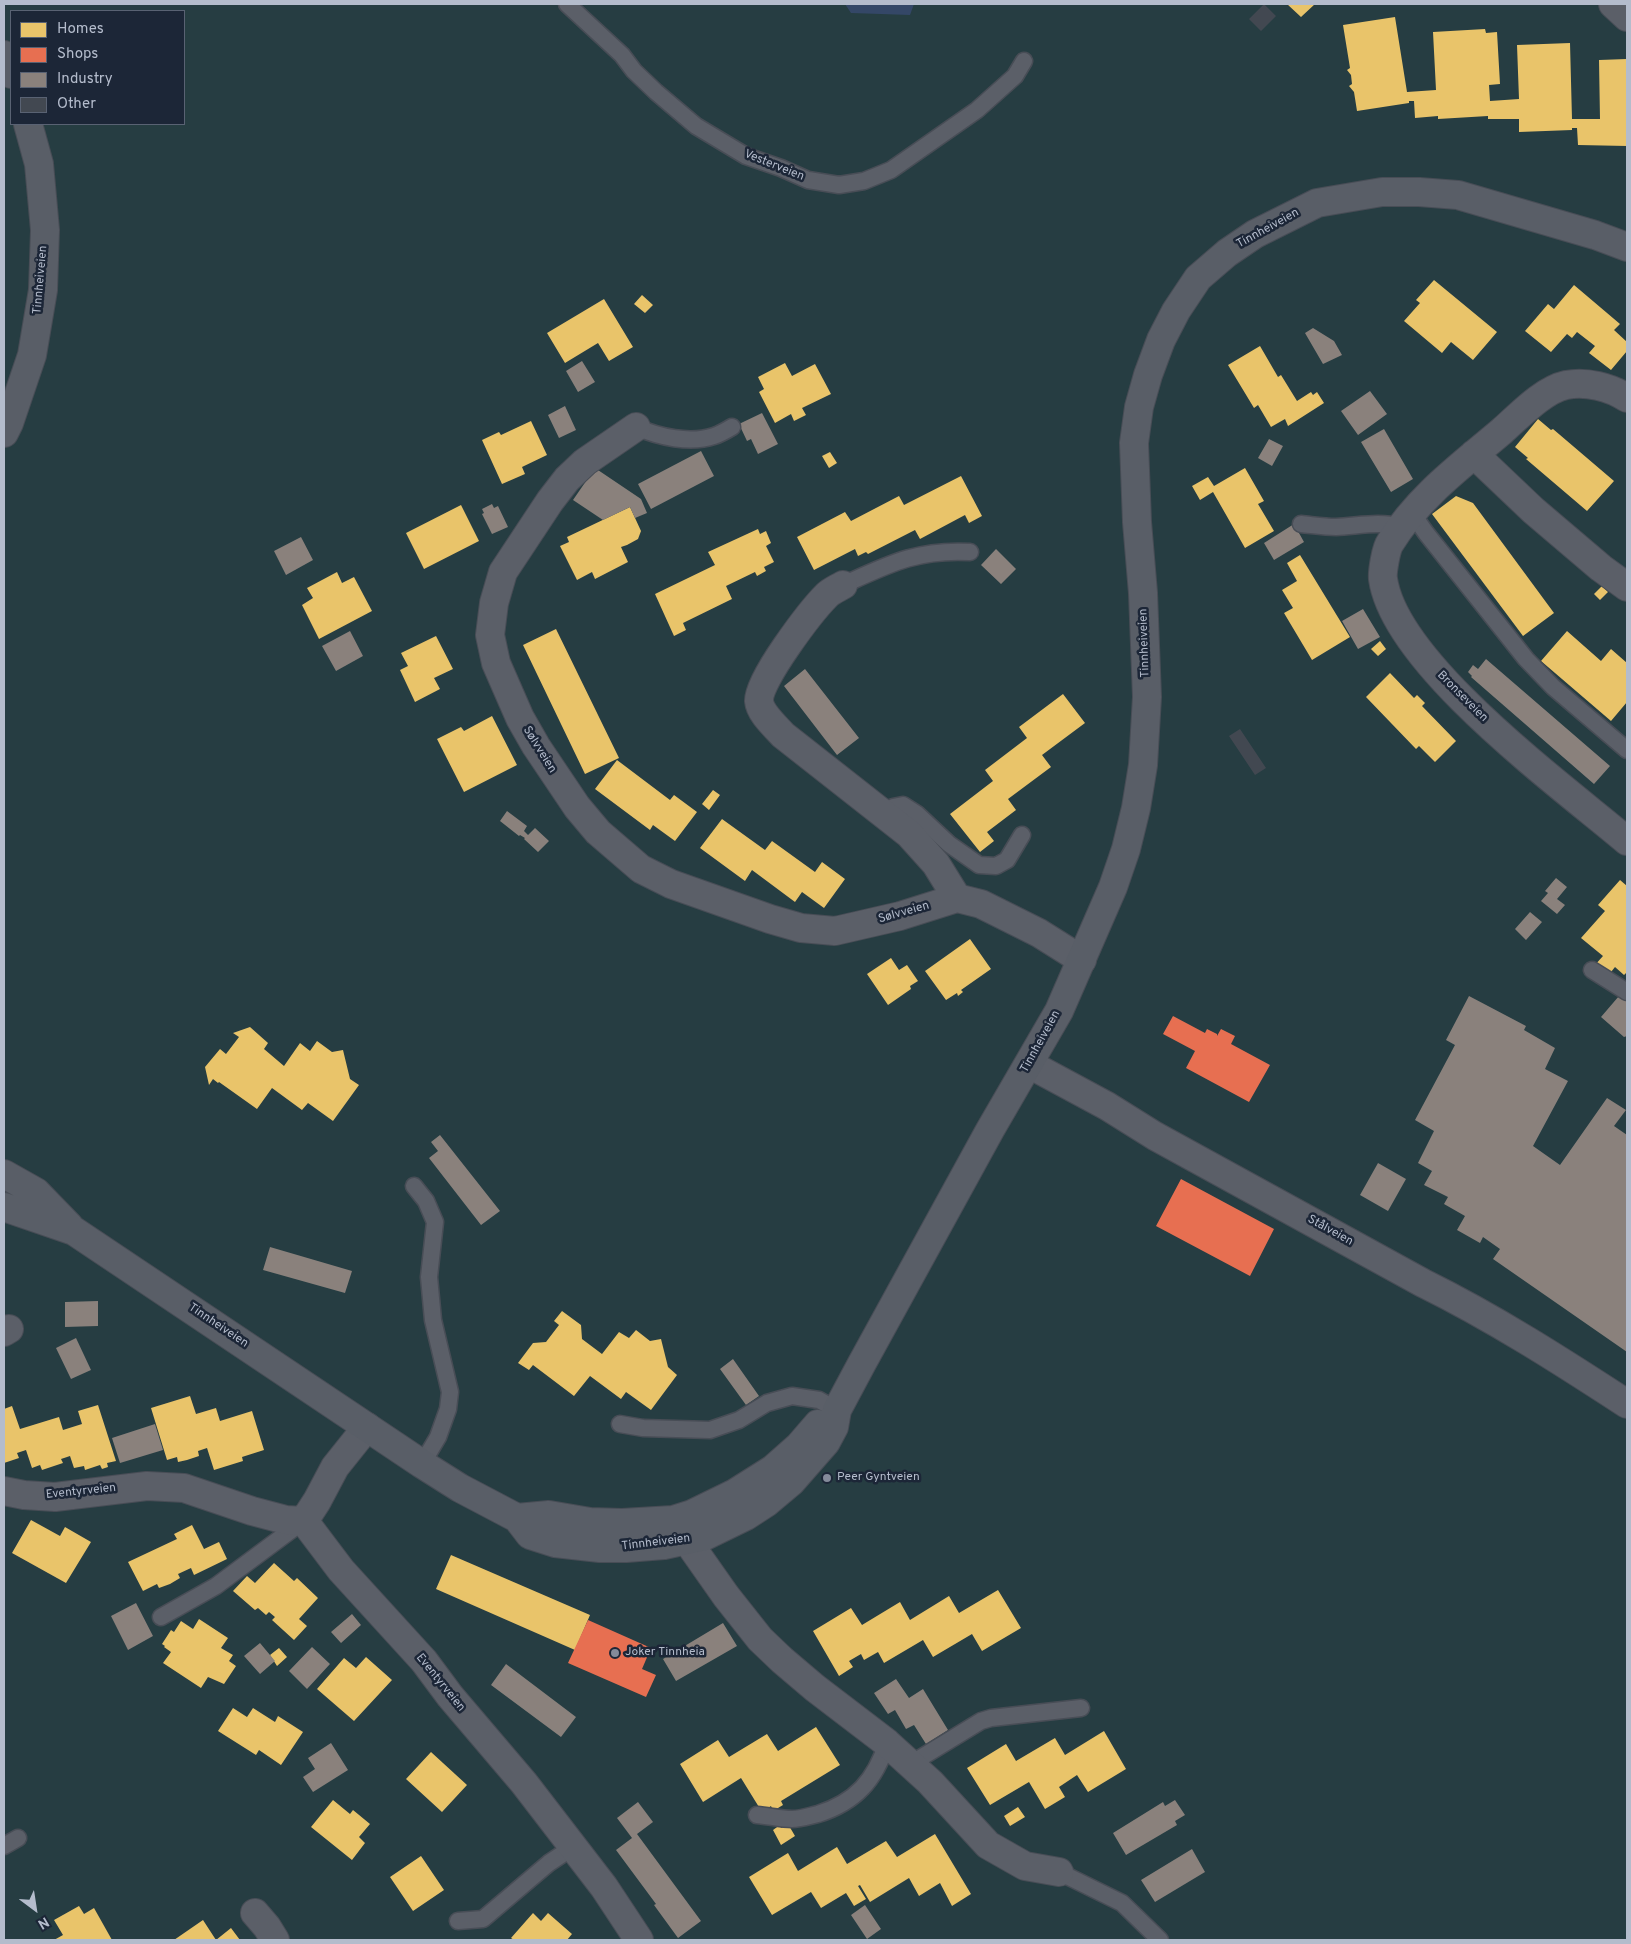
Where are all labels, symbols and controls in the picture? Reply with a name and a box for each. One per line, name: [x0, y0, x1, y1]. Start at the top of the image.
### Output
legend: [10, 10, 185, 125]
text: Homes: [57, 20, 104, 39]
text: Shops: [57, 45, 98, 64]
text: Industry: [57, 70, 113, 89]
text: Other: [57, 95, 96, 114]
street label: Vesterveien: [742, 147, 806, 185]
street label: Tinnheiveien: [1234, 206, 1302, 252]
street label: Tinnheiveien: [31, 245, 51, 315]
street label: Tinnheiveien: [1137, 608, 1153, 678]
street label: Bronseveien: [1433, 668, 1491, 726]
street label: Sølvveien: [519, 724, 559, 776]
street label: Sølvveien: [877, 899, 931, 927]
street label: Tinnheiveien: [1018, 1008, 1064, 1076]
street label: Stålveien: [1305, 1213, 1355, 1249]
street label: Tinnheiveien: [185, 1301, 251, 1351]
place label: Peer Gyntveien: [837, 1471, 920, 1485]
marker: Peer Gyntveien: [821, 1472, 833, 1484]
street label: Eventyrveien: [45, 1481, 117, 1503]
street label: Tinnheiveien: [621, 1532, 691, 1554]
place label: Joker Tinnheia: [625, 1646, 705, 1660]
marker: Joker Tinnheia: [609, 1647, 621, 1659]
street label: Eventyrveien: [412, 1651, 468, 1715]
north arrow: [10, 1884, 60, 1934]
text: N: [34, 1912, 52, 1932]

